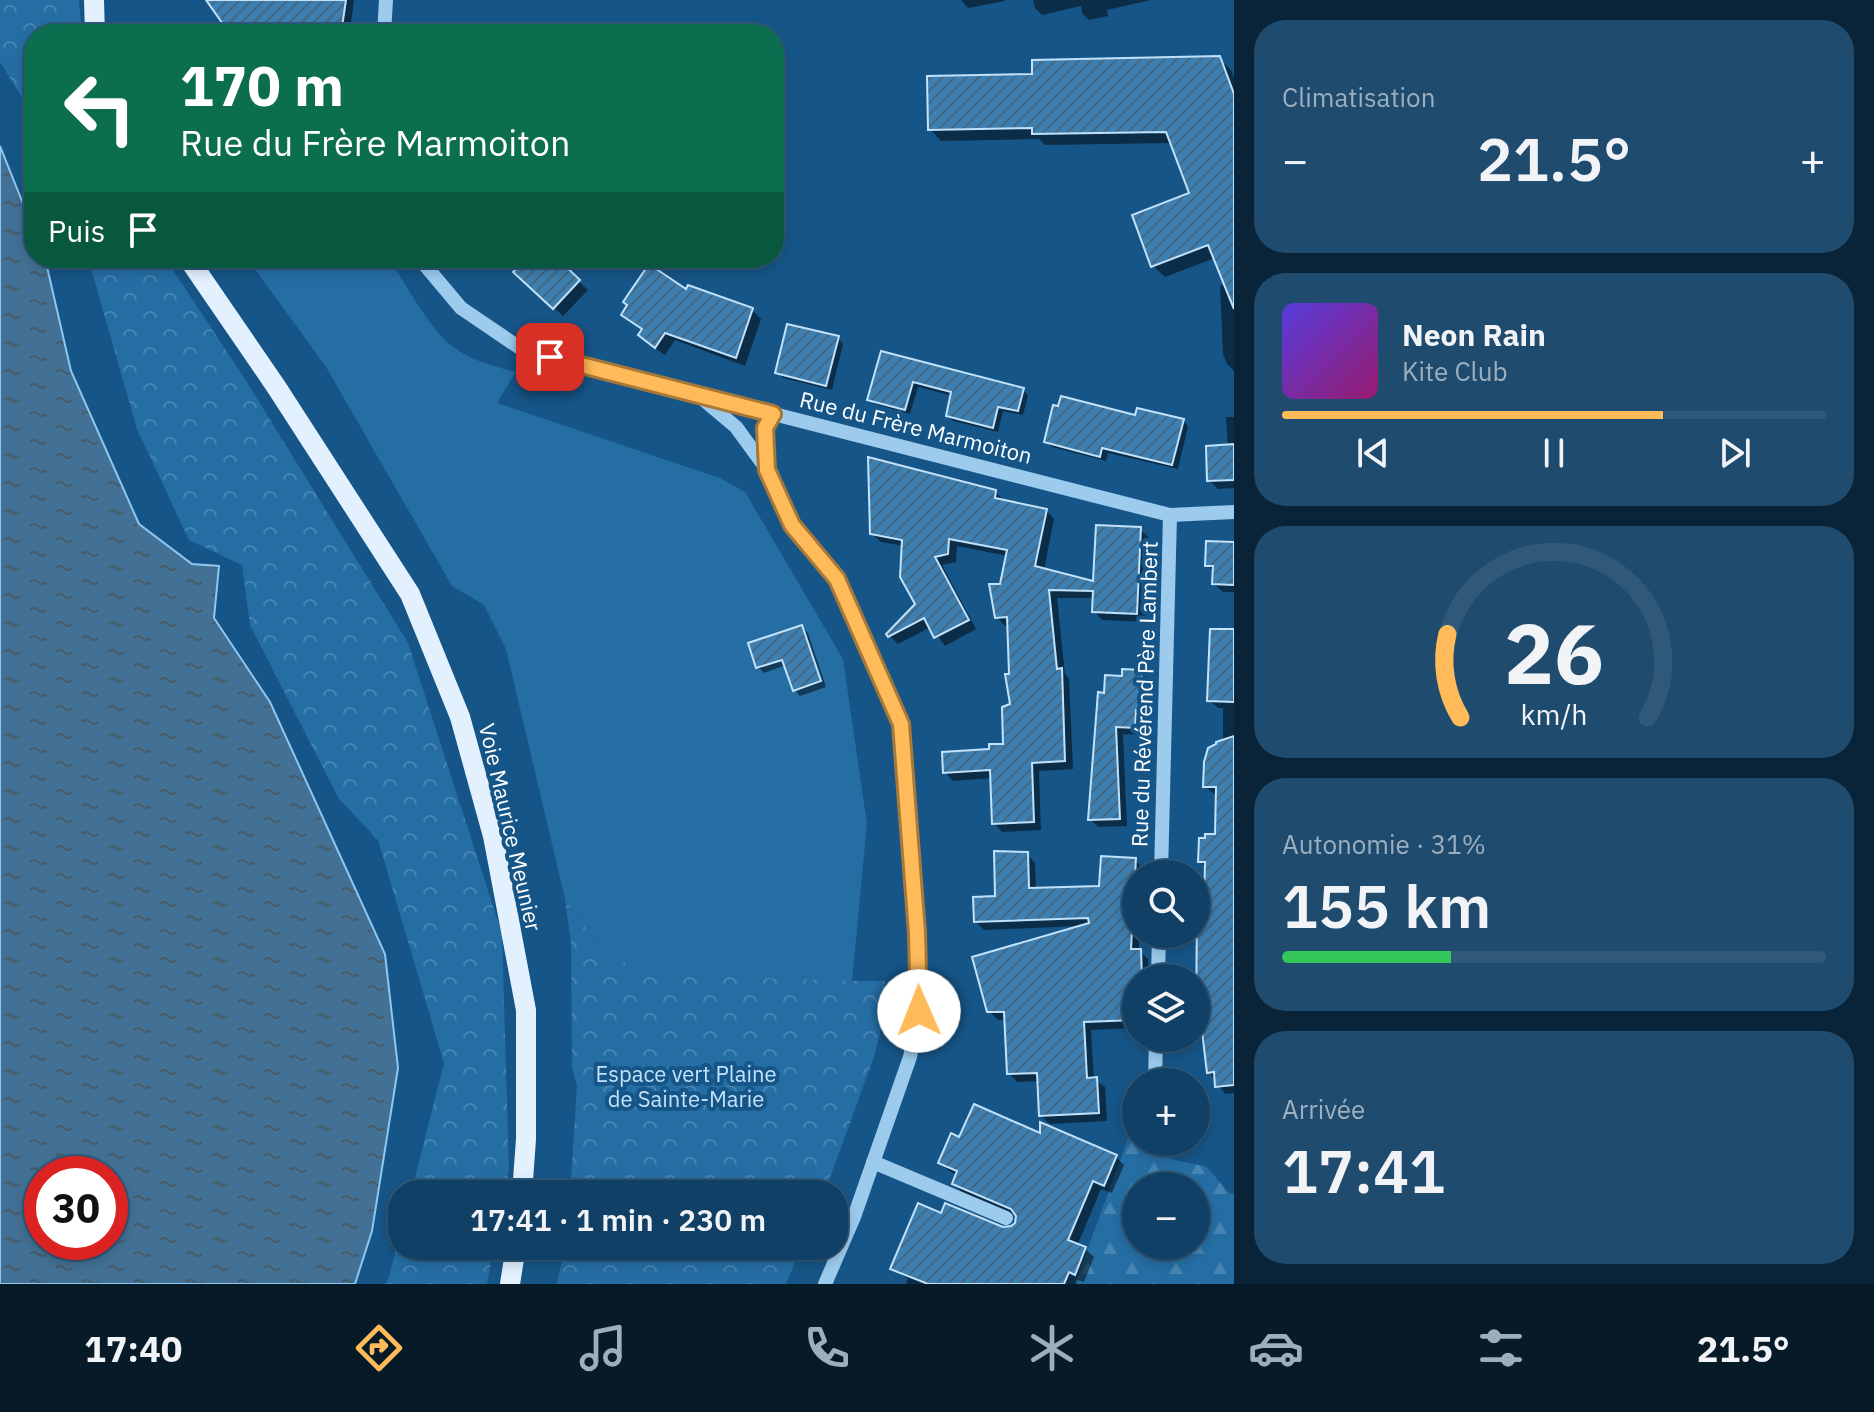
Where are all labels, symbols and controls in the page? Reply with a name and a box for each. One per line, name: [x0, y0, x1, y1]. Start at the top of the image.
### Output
text: 170 m: [180, 49, 344, 121]
icon: left: [48, 56, 152, 160]
text: Climatisation: [1282, 80, 1435, 114]
text: Rue du Frère Marmoiton: [180, 119, 570, 166]
text: 21.5°: [1477, 119, 1631, 198]
text: −: [1282, 131, 1308, 188]
text: +: [1800, 131, 1826, 188]
icon: arrive: [121, 208, 165, 252]
text: Puis: [48, 211, 105, 250]
text: Neon Rain: [1402, 315, 1546, 354]
pin: [516, 323, 584, 391]
icon: arrive: [528, 335, 572, 379]
text: Kite Club: [1402, 354, 1507, 388]
street label: Rue du Frère Marmoiton: [797, 384, 1035, 470]
icon: previous: [1351, 431, 1395, 475]
icon: pause: [1532, 431, 1576, 475]
icon: next: [1713, 431, 1757, 475]
street label: Rue du Révérend Père Lambert: [1124, 541, 1164, 847]
text: 26: [1504, 599, 1604, 707]
text: km/h: [1520, 696, 1588, 733]
street label: Voie Maurice Meunier: [473, 720, 549, 934]
text: Autonomie · 31%: [1282, 827, 1486, 861]
map controls: [1122, 860, 1210, 1260]
button: search: [1122, 860, 1210, 948]
text: 155 km: [1282, 866, 1491, 945]
button: layers: [1122, 964, 1210, 1052]
position arrow: [877, 969, 961, 1053]
park label: Espace vert Plaine de Sainte-Marie: [595, 1059, 777, 1113]
button: +: [1122, 1068, 1210, 1156]
text: Arrivée: [1282, 1092, 1365, 1126]
text: 17:41: [1282, 1131, 1445, 1210]
speed limit sign: 30: [24, 1156, 128, 1260]
button: −: [1122, 1172, 1210, 1260]
text: 17:41 · 1 min · 230 m: [470, 1200, 766, 1239]
icon: directions: [351, 1320, 407, 1376]
icon: music: [575, 1320, 631, 1376]
icon: phone: [799, 1320, 855, 1376]
icon: climate: [1024, 1320, 1080, 1376]
icon: car: [1248, 1320, 1304, 1376]
icon: filters: [1473, 1320, 1529, 1376]
text: 17:40: [84, 1325, 182, 1372]
text: 21.5°: [1697, 1325, 1790, 1372]

